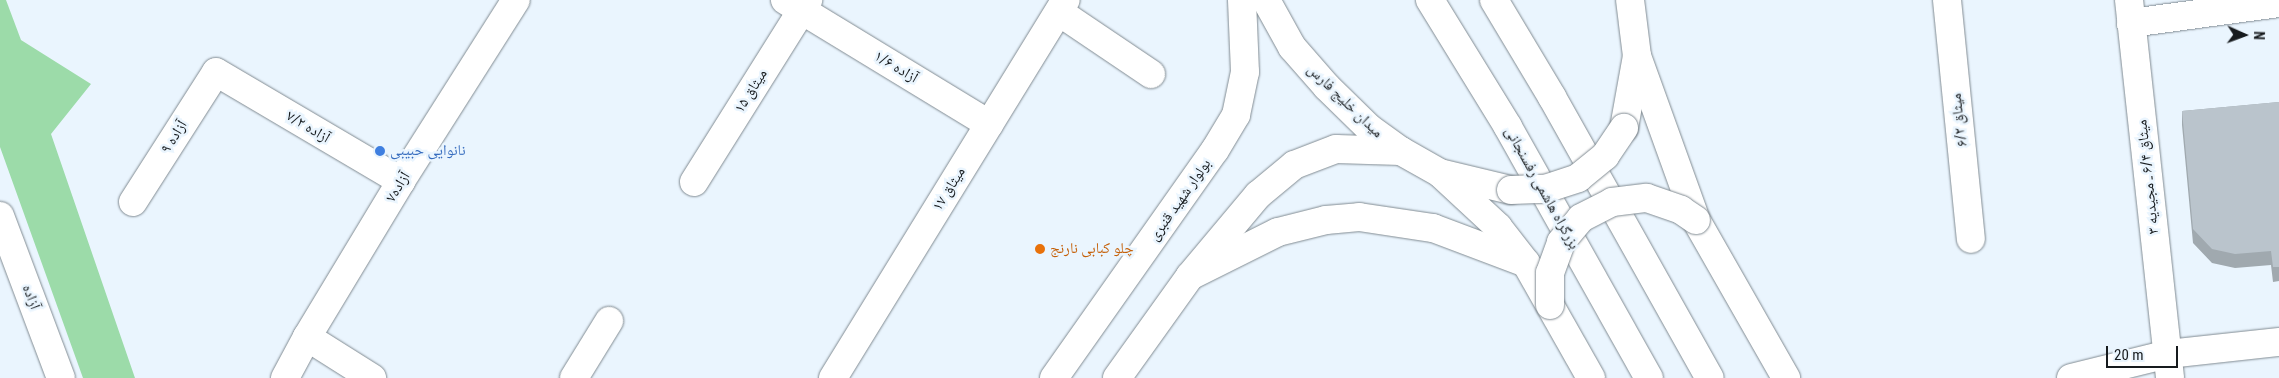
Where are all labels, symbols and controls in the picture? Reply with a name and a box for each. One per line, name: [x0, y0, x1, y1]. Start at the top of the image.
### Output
north arrow: [2219, 10, 2269, 60]
text: N: [2251, 31, 2267, 40]
street label: آزاده ۱/۶: [871, 47, 921, 87]
street label: میدان خلیج فارس: [1303, 60, 1387, 142]
street label: میثاق ۱۵: [731, 66, 771, 116]
street label: میثاق ۶/۲: [1947, 92, 1971, 148]
street label: آزاده ۷/۲: [283, 107, 333, 147]
street label: آزاده ۹: [157, 117, 191, 157]
street label: میثاق ۶/۴ ـ مجیدیه ۳: [2133, 119, 2163, 235]
street label: بزرگراه هاشمی رفسنجانی: [1501, 124, 1583, 252]
place label: نانوایی حبیبی: [390, 142, 466, 160]
marker: نانوایی حبیبی: [374, 145, 386, 157]
street label: بولوار شهید قنبری: [1145, 155, 1215, 245]
street label: میثاق ۱۷: [929, 164, 969, 214]
street label: آزاده۷: [382, 169, 414, 205]
place label: چلو کبابی نارنج: [1050, 240, 1134, 258]
marker: چلو کبابی نارنج: [1034, 243, 1046, 255]
street label: آزاده: [18, 282, 44, 312]
scale bar: [2109, 336, 2182, 368]
text: 20 m: [2114, 346, 2144, 364]

